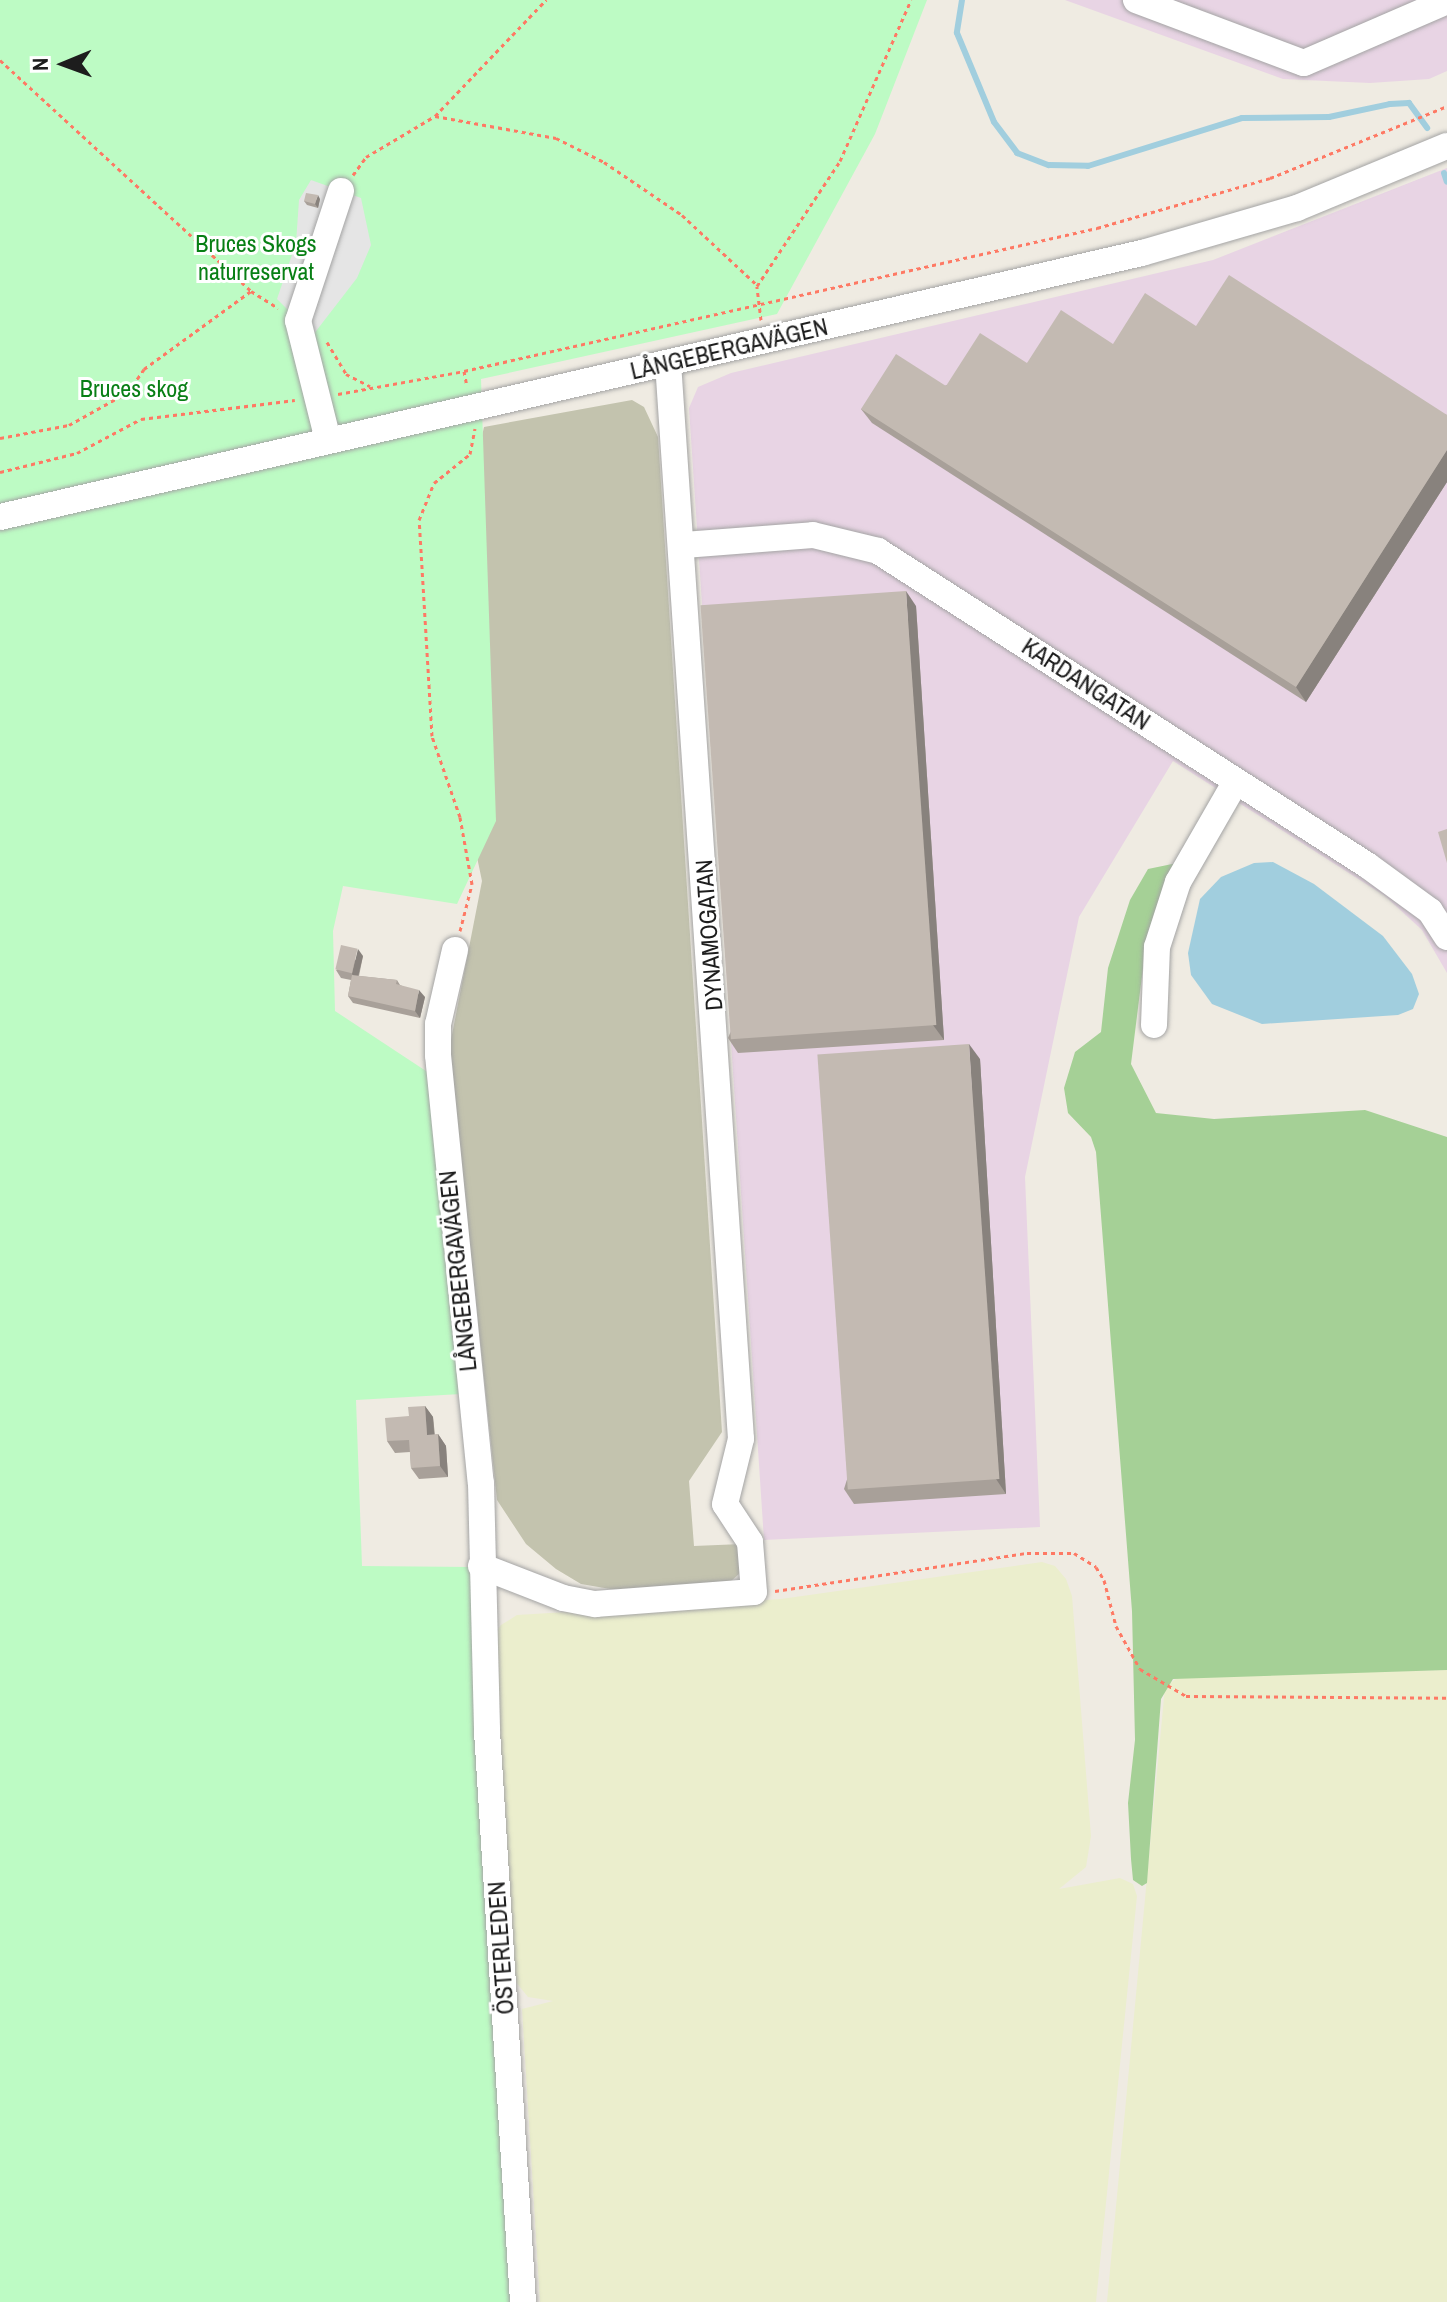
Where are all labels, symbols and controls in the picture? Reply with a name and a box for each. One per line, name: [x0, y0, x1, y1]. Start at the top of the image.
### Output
north arrow: [24, 24, 104, 104]
text: N: [25, 58, 55, 71]
park label: Bruces Skogs naturreservat: [195, 230, 317, 286]
street label: LÅNGEBERGAVÄGEN: [628, 312, 830, 386]
park label: Bruces skog: [80, 375, 188, 403]
street label: KARDANGATAN: [1017, 632, 1155, 736]
street label: DYNAMOGATAN: [689, 859, 729, 1011]
street label: LÅNGEBERGAVÄGEN: [433, 1169, 483, 1373]
street label: ÖSTERLEDEN: [482, 1880, 520, 2016]

